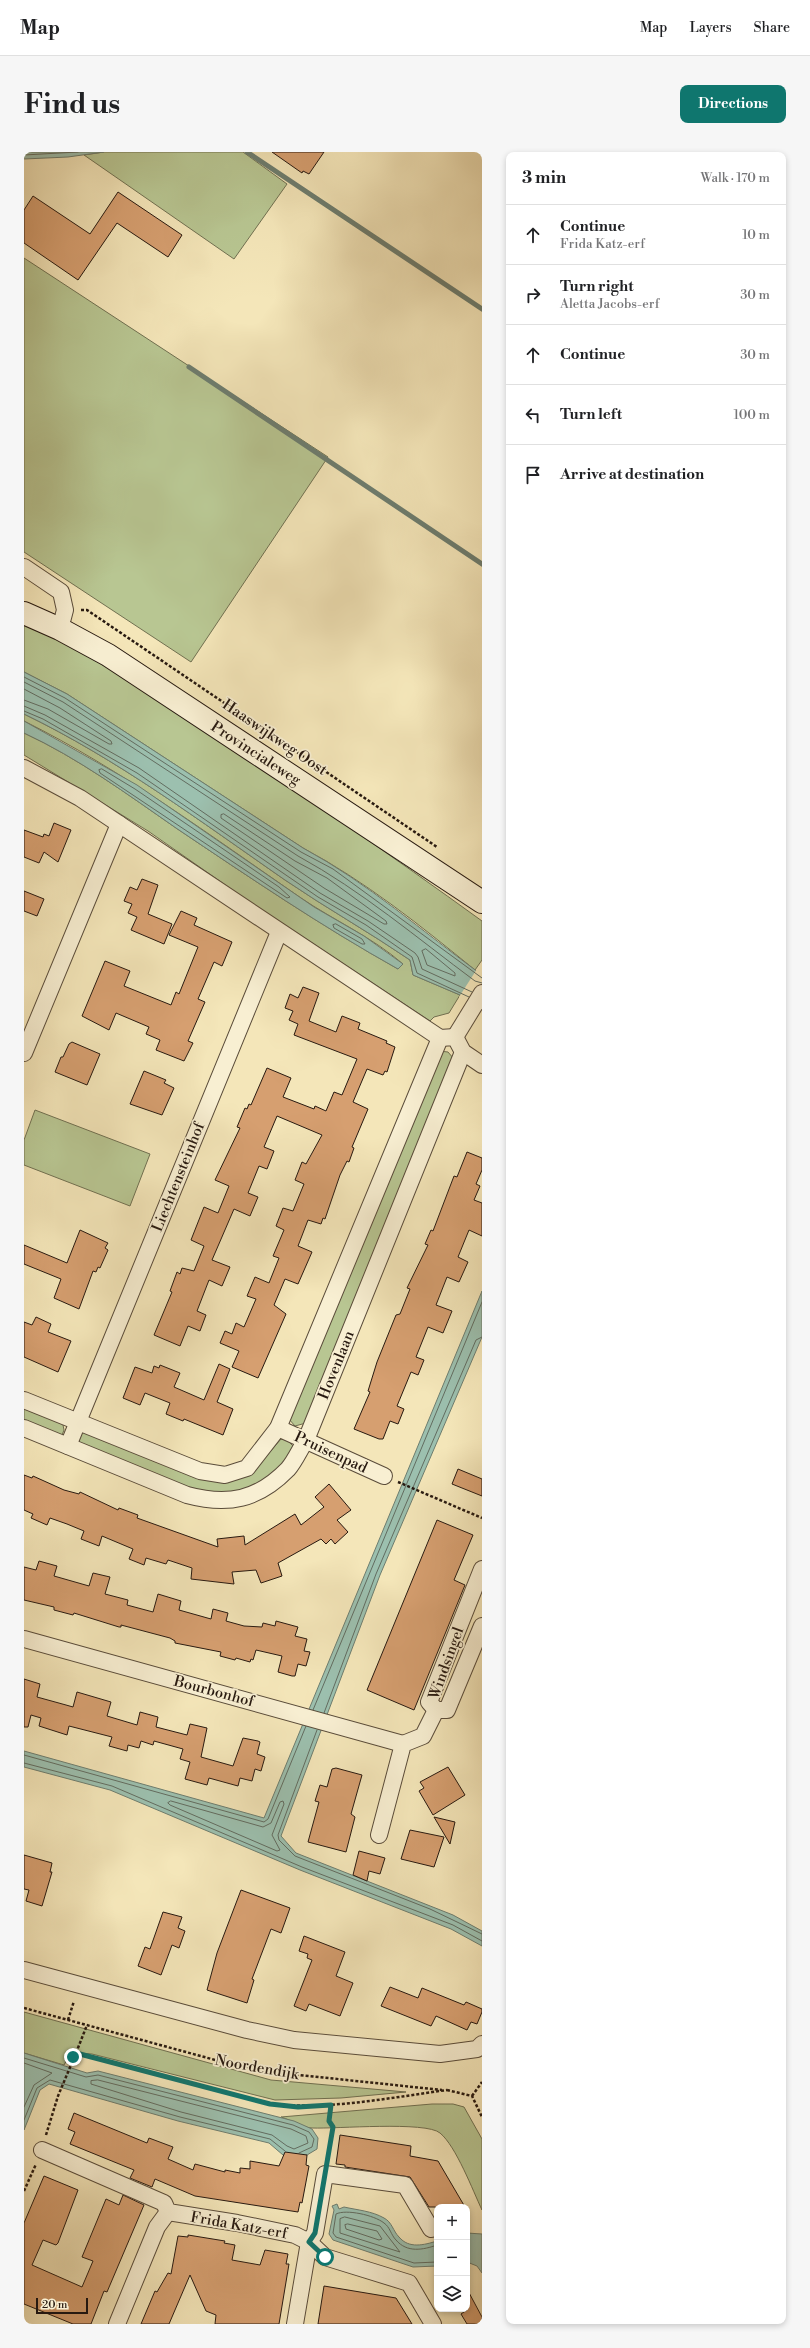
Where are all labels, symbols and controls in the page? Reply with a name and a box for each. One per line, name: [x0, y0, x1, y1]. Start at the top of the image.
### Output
text: Map: [20, 16, 60, 40]
text: Map: [640, 19, 667, 37]
text: Layers: [689, 19, 732, 37]
text: Share: [754, 19, 790, 37]
button: Directions: [680, 85, 786, 123]
text: Find us: [24, 87, 120, 122]
text: 3 min: [522, 167, 566, 189]
text: Walk · 170 m: [700, 170, 770, 186]
text: Continue: [560, 217, 625, 236]
icon: ahead: [522, 224, 544, 246]
text: 10 m: [742, 227, 770, 243]
text: Frida Katz-erf: [560, 236, 645, 252]
text: Turn right: [560, 277, 634, 296]
icon: right: [522, 284, 544, 306]
text: 30 m: [740, 287, 770, 303]
text: Aletta Jacobs-erf: [560, 296, 659, 312]
icon: ahead: [522, 344, 544, 366]
text: Continue: [560, 345, 625, 364]
text: 30 m: [740, 347, 770, 363]
icon: left: [522, 404, 544, 426]
text: Turn left: [560, 405, 622, 424]
text: 100 m: [734, 407, 770, 423]
icon: arrive: [522, 464, 544, 486]
text: Arrive at destination: [560, 465, 704, 484]
street label: Haaswijkweg Oost: [219, 695, 331, 780]
street label: Provincialeweg: [207, 717, 305, 790]
street label: Liechtensteinhof: [148, 1119, 209, 1235]
street label: Hovenlaan: [314, 1328, 359, 1402]
street label: Pruisenpad: [291, 1427, 371, 1478]
street label: Windsingel: [424, 1624, 469, 1703]
street label: Bourbonhof: [171, 1671, 257, 1711]
route end: [64, 2048, 82, 2066]
street label: Noordendijk: [213, 2051, 302, 2084]
map controls: [434, 2204, 470, 2312]
button: +: [434, 2204, 470, 2240]
street label: Frida Katz-erf: [189, 2208, 289, 2243]
button: −: [434, 2240, 470, 2276]
route start: [316, 2248, 334, 2266]
button: layers: [434, 2276, 470, 2312]
scale bar: [36, 2296, 88, 2315]
text: 20 m: [42, 2298, 67, 2312]

